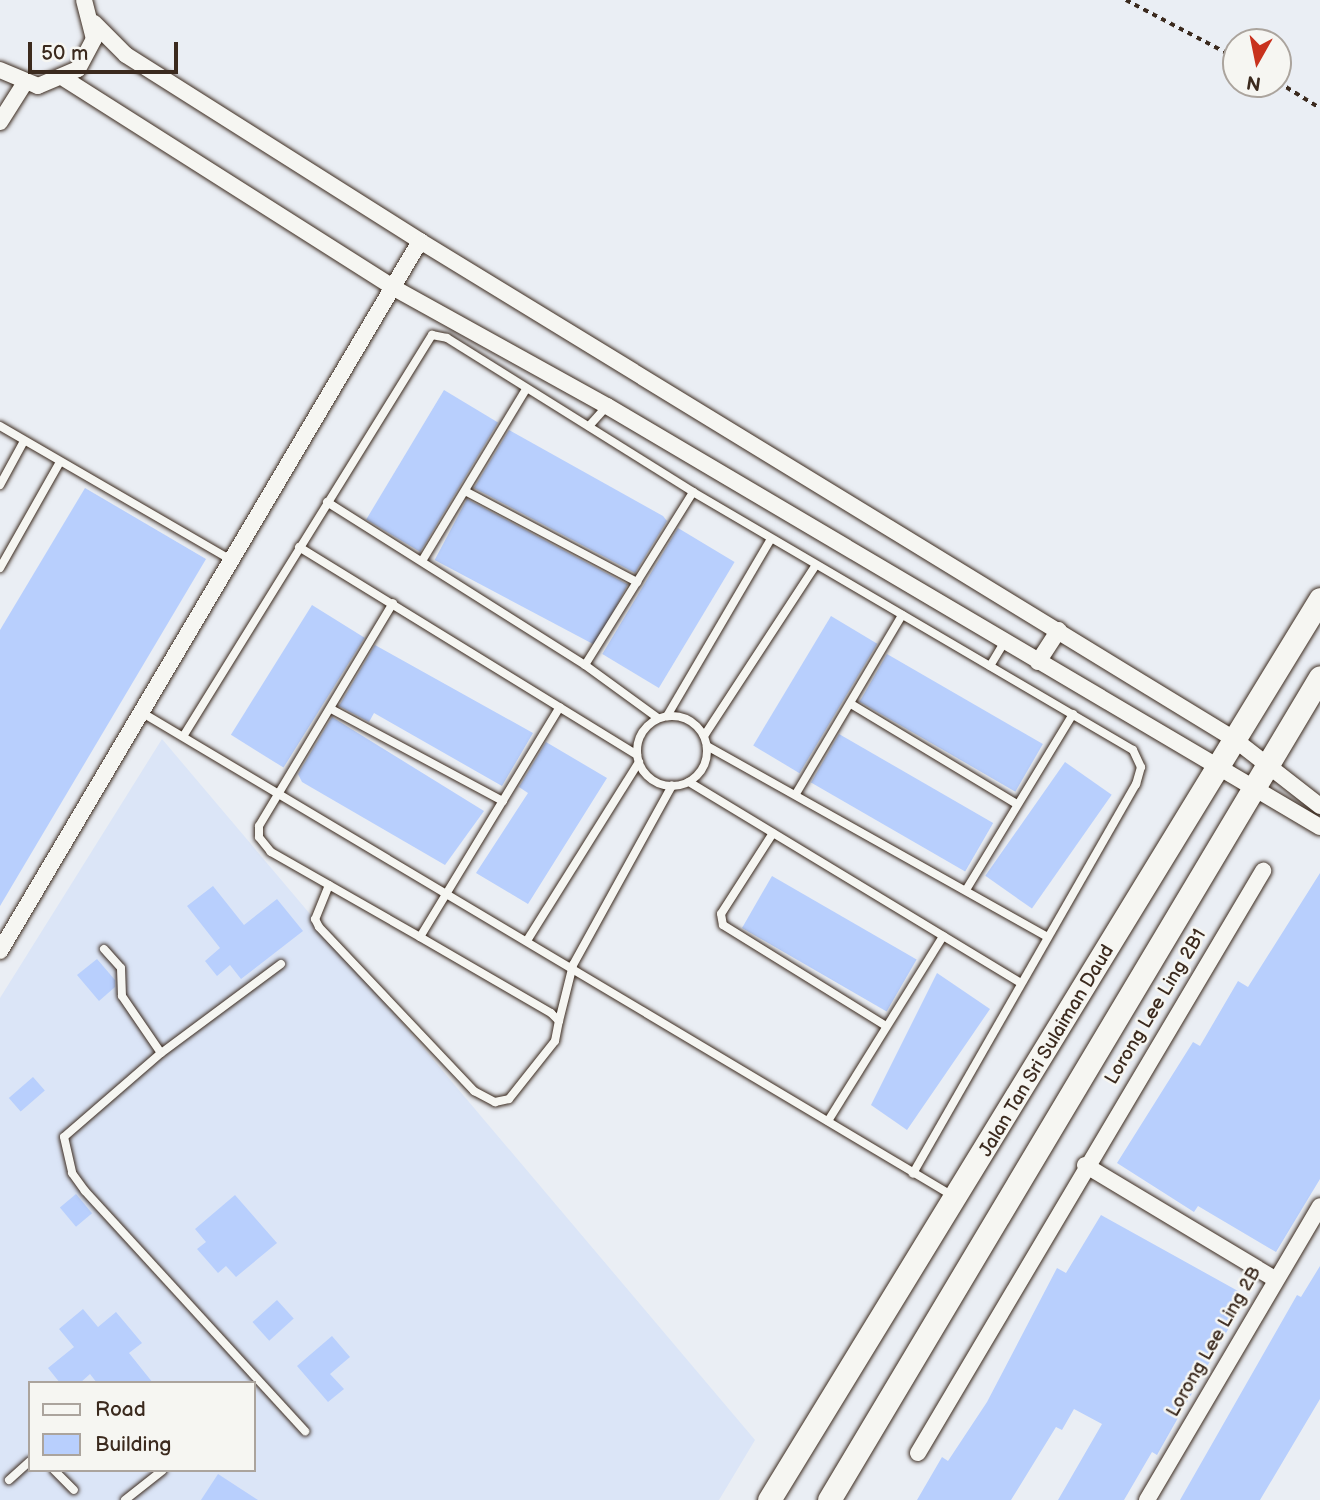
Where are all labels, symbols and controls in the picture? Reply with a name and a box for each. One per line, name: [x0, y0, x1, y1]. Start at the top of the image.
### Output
scale bar: [32, 28, 182, 72]
north arrow: [1222, 28, 1292, 98]
text: 50 m: [41, 41, 88, 66]
text: N: [1245, 70, 1263, 95]
street label: Lorong Lee Ling 2B1: [1101, 925, 1211, 1089]
street label: Jalan Tan Sri Sulaiman Daud: [974, 940, 1120, 1162]
street label: Lorong Lee Ling 2B: [1162, 1263, 1266, 1421]
legend: [28, 1381, 256, 1472]
text: Road: [95, 1397, 146, 1422]
text: Building: [95, 1432, 171, 1457]

